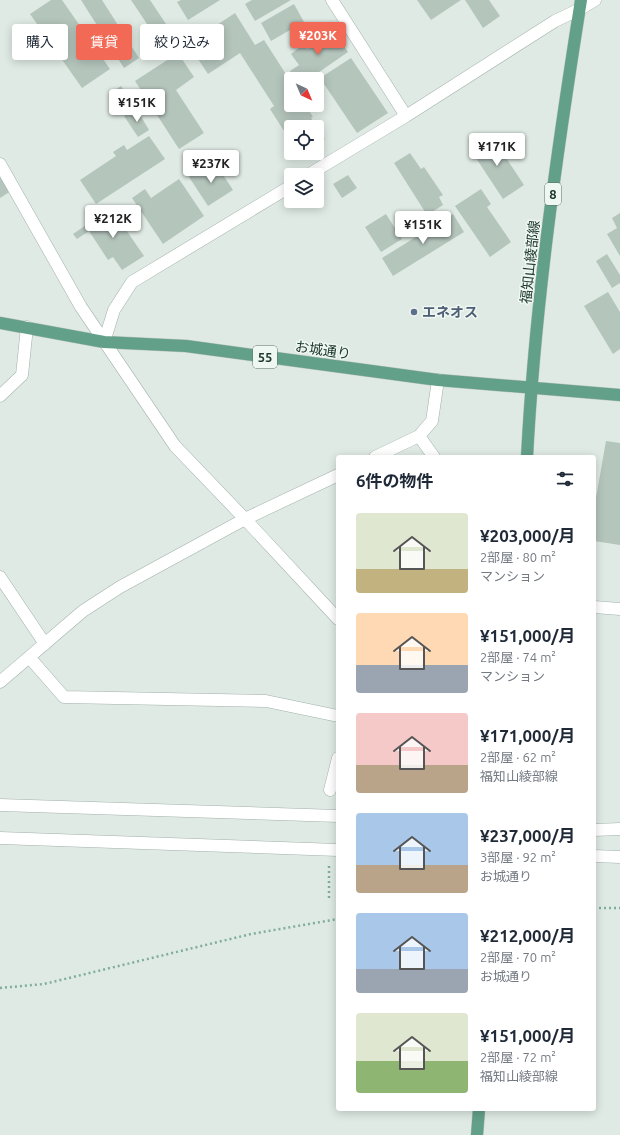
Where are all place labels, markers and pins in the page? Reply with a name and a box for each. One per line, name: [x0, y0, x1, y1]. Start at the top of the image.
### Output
pin: ¥203K: [290, 22, 346, 56]
pin: ¥151K: [109, 89, 165, 123]
pin: ¥171K: [469, 133, 525, 167]
pin: ¥237K: [183, 150, 239, 184]
pin: ¥212K: [85, 205, 141, 239]
pin: ¥151K: [395, 211, 451, 245]
place label: エネオス: [422, 304, 478, 320]
marker: エネオス: [409, 307, 419, 317]

